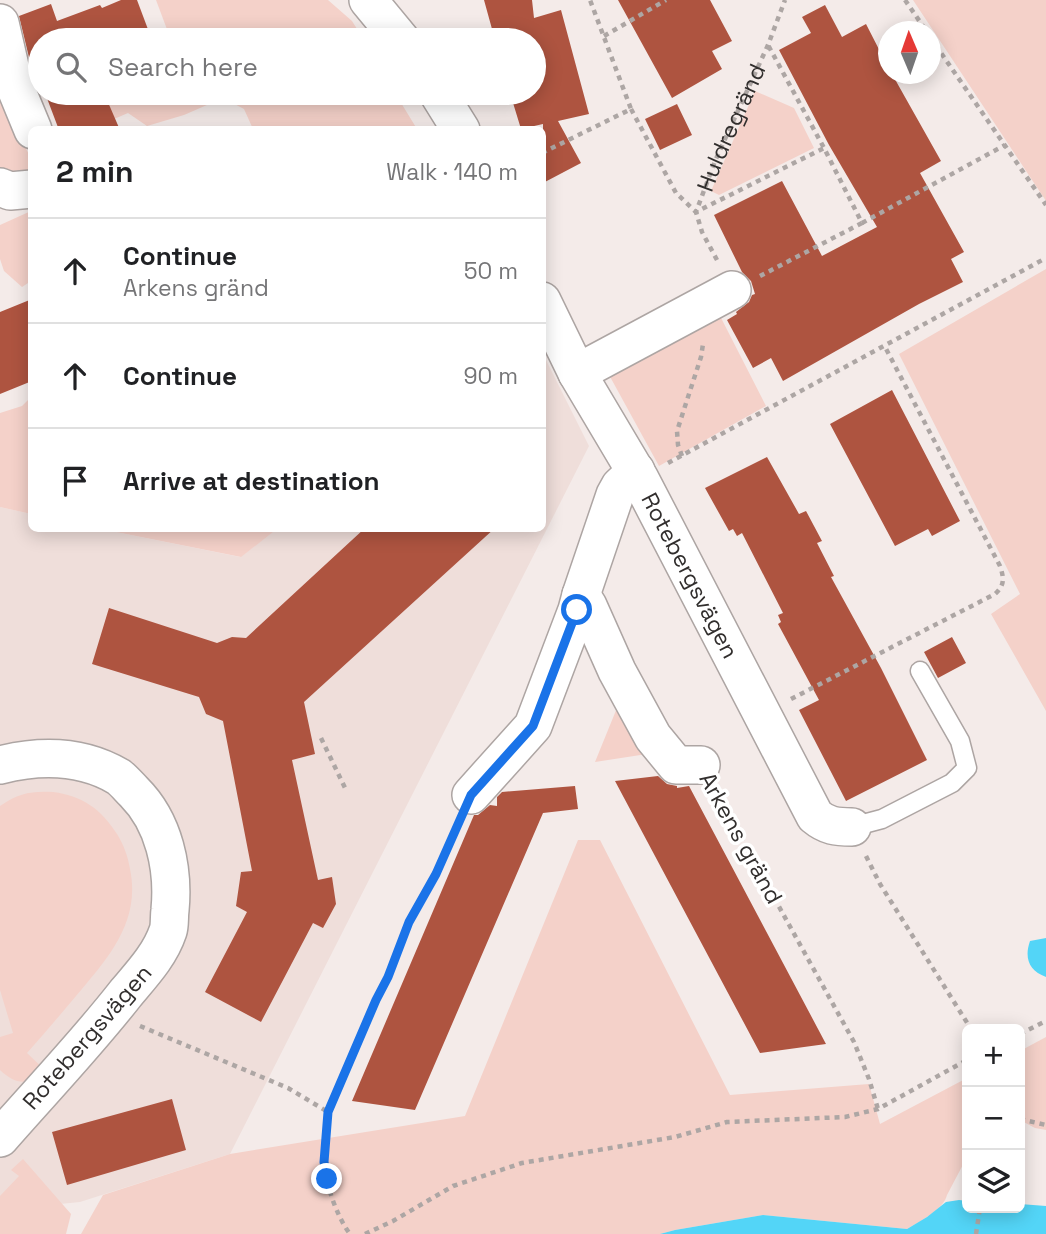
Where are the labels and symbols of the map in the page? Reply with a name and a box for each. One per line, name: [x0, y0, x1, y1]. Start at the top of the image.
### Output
north arrow: [878, 21, 941, 84]
street label: Huldregränd: [690, 59, 772, 196]
street label: Rotebergsvägen: [635, 487, 745, 663]
route start: [561, 594, 592, 625]
street label: Arkens gränd: [693, 767, 789, 909]
street label: Rotebergsvägen: [16, 958, 158, 1116]
route end: [311, 1163, 342, 1194]

